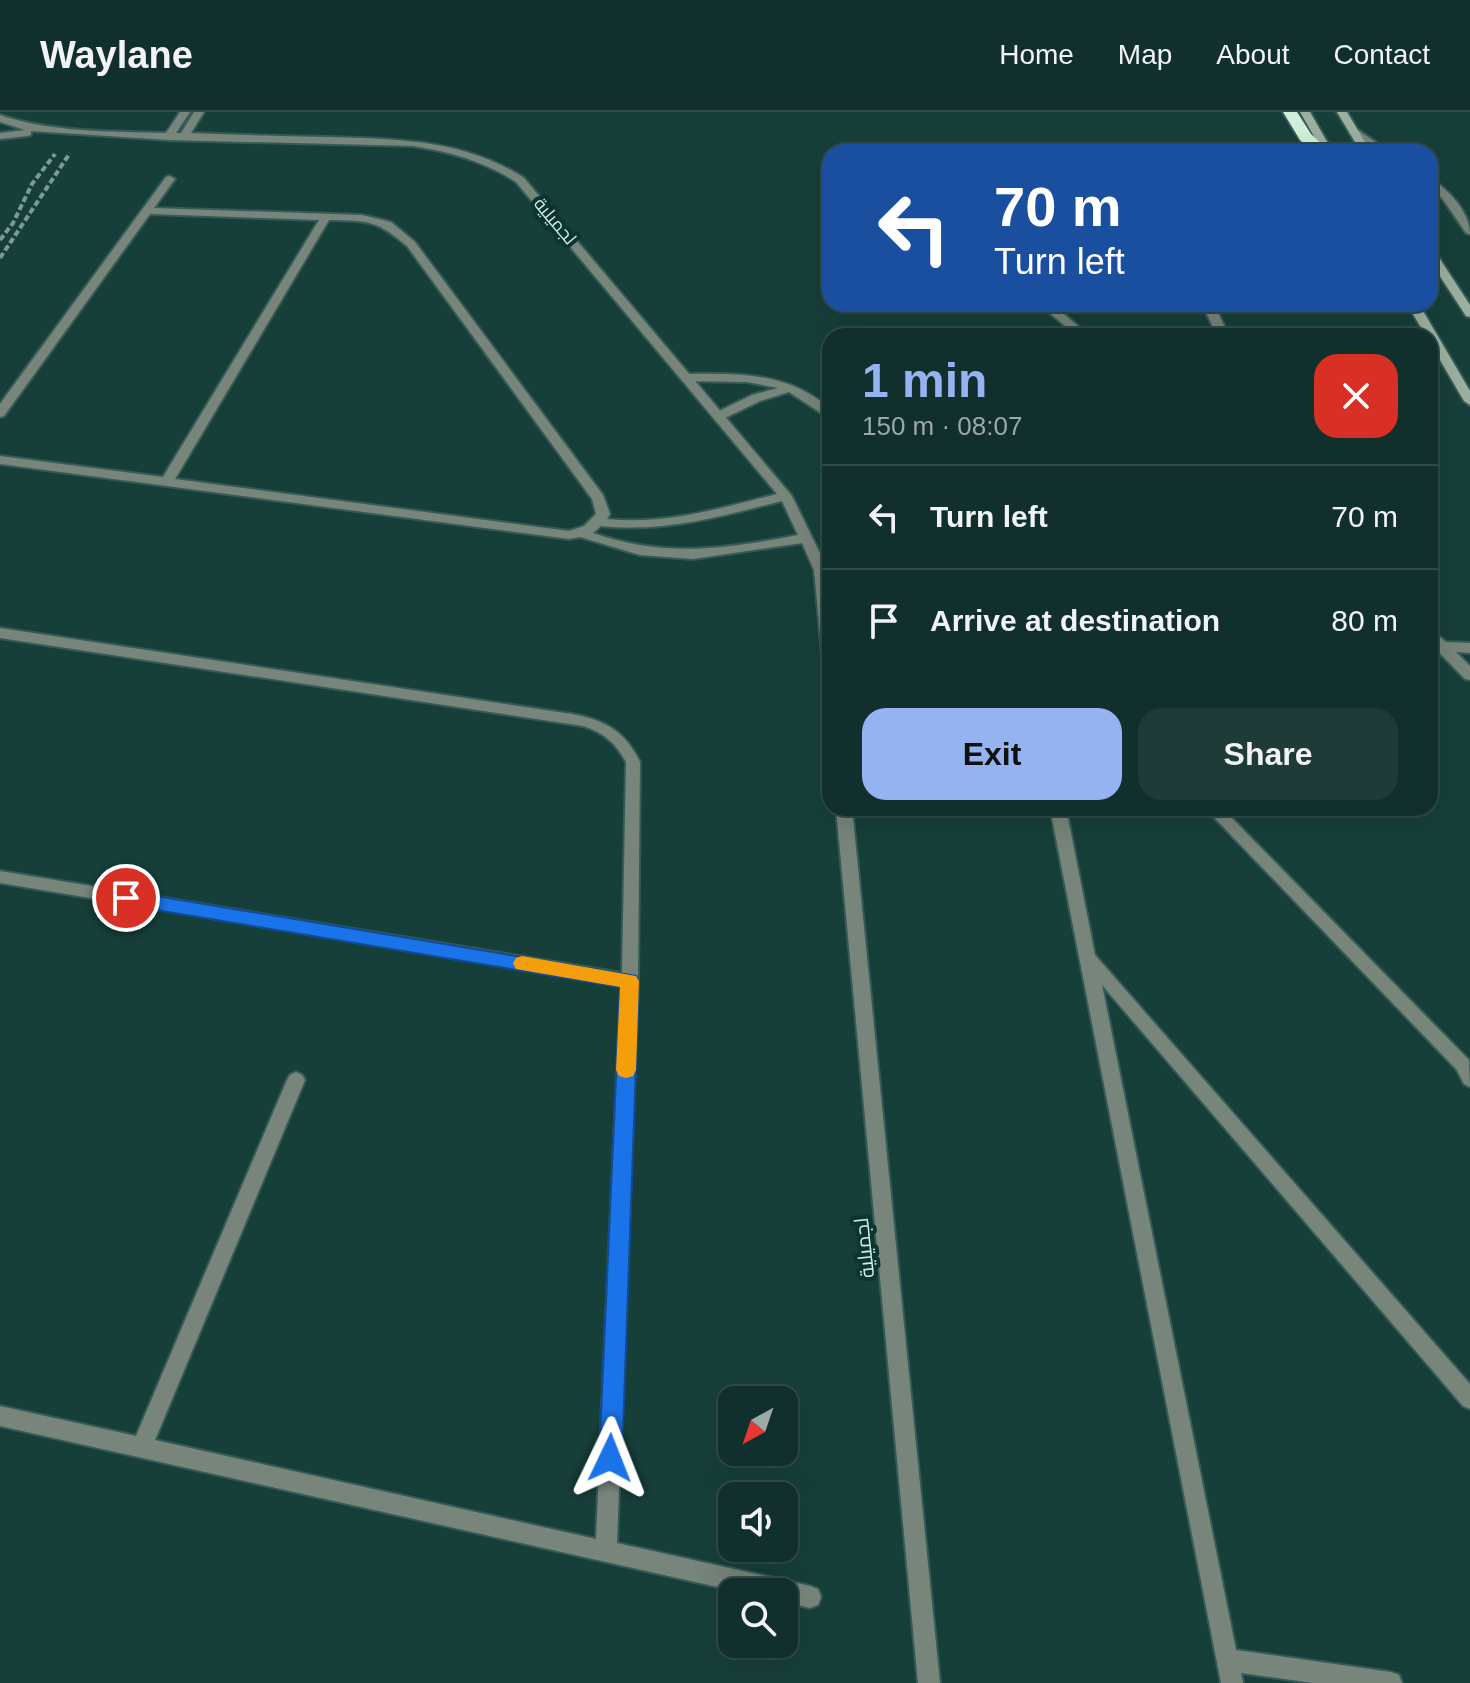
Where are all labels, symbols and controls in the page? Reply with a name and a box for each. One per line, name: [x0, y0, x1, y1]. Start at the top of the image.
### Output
text: Waylane: [40, 34, 193, 76]
text: Home: [999, 39, 1074, 70]
text: Map: [1118, 39, 1172, 70]
text: About: [1216, 39, 1290, 70]
text: Contact: [1334, 39, 1430, 70]
text: 70 m: [994, 175, 1122, 238]
icon: left: [862, 176, 966, 280]
street label: لجميلية: [530, 194, 580, 248]
text: Turn left: [994, 241, 1125, 282]
text: 1 min: [862, 354, 987, 407]
button: close: [1314, 354, 1398, 438]
text: 150 m · 08:07: [862, 411, 1022, 441]
icon: left: [862, 495, 906, 539]
text: Turn left: [930, 500, 1048, 533]
text: 70 m: [1331, 500, 1398, 533]
icon: arrive: [862, 599, 906, 643]
text: Arrive at destination: [930, 604, 1220, 637]
text: 80 m: [1331, 604, 1398, 637]
button: Exit: [862, 708, 1122, 800]
button: Share: [1138, 708, 1398, 800]
pin: [92, 864, 160, 932]
icon: arrive: [104, 876, 148, 920]
street label: لجميلية: [850, 1217, 878, 1279]
north arrow: [718, 1386, 798, 1466]
map controls: [718, 1386, 798, 1658]
position arrow: [568, 1416, 652, 1500]
button: sound: [718, 1482, 798, 1562]
button: search: [718, 1578, 798, 1658]

